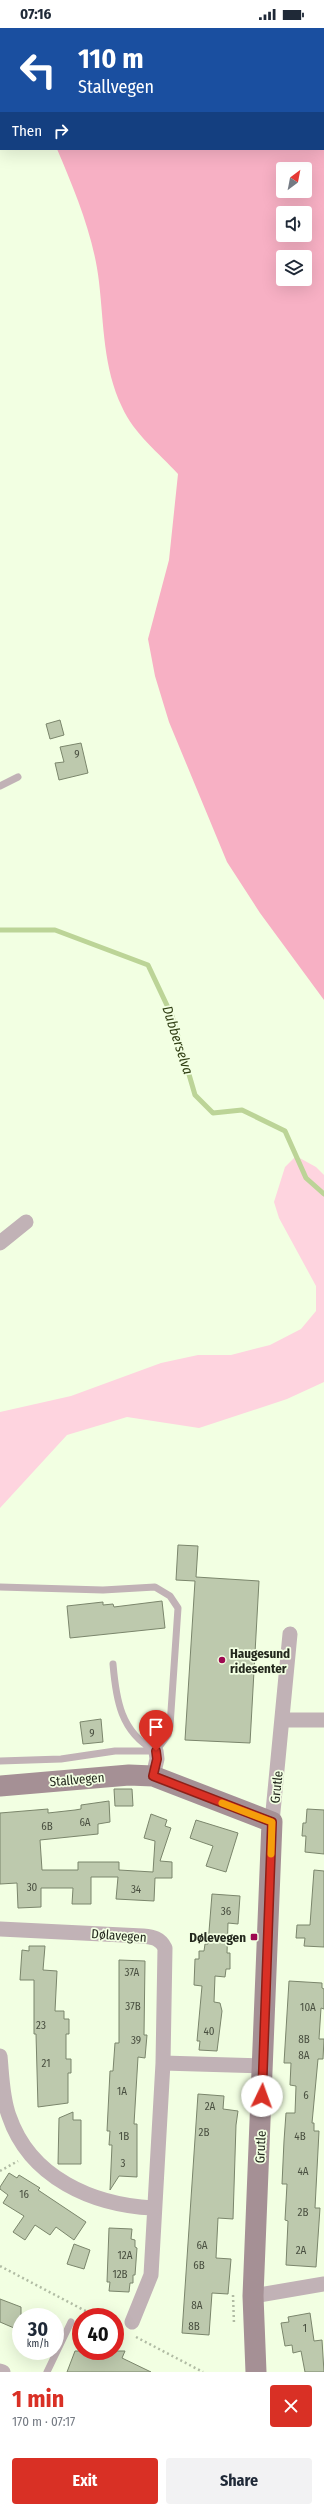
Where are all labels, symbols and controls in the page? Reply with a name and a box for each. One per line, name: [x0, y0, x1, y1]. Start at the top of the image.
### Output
text: 07:16: [20, 5, 51, 23]
text: 110 m: [78, 42, 144, 75]
icon: left: [12, 44, 64, 96]
text: Stallvegen: [78, 76, 154, 98]
icon: right: [50, 120, 72, 142]
text: Then: [12, 122, 42, 140]
north arrow: [276, 162, 312, 198]
map controls: [276, 162, 312, 286]
button: sound: [276, 206, 312, 242]
button: layers: [276, 250, 312, 286]
house number: 9: [74, 748, 80, 761]
water label: Dubberselva: [158, 1004, 197, 1077]
place label: Haugesund ridesenter: [230, 1646, 290, 1676]
marker: Haugesund ridesenter: [217, 1655, 227, 1665]
pin: [139, 1710, 173, 1751]
icon: arrive: [145, 1716, 167, 1738]
house number: 9: [89, 1727, 95, 1740]
street label: Stallvegen: [49, 1770, 105, 1789]
street label: Grutle: [267, 1770, 286, 1804]
house number: 6A: [79, 1816, 91, 1829]
house number: 6B: [41, 1820, 53, 1833]
house number: 30: [27, 1881, 38, 1894]
house number: 34: [131, 1883, 142, 1896]
house number: 36: [221, 1905, 232, 1918]
street label: Dølavegen: [91, 1926, 147, 1945]
place label: Dølevegen: [189, 1930, 246, 1945]
marker: Dølevegen: [249, 1932, 259, 1942]
house number: 37A: [125, 1966, 140, 1979]
house number: 37B: [125, 2000, 141, 2013]
house number: 10A: [300, 2001, 316, 2014]
house number: 23: [36, 2019, 46, 2032]
house number: 40: [203, 2025, 215, 2038]
house number: 8B: [298, 2033, 310, 2046]
house number: 39: [131, 2034, 141, 2047]
house number: 8A: [298, 2049, 310, 2062]
house number: 21: [42, 2057, 50, 2070]
position arrow: [241, 2075, 283, 2117]
house number: 1A: [117, 2085, 127, 2098]
house number: 6: [303, 2089, 309, 2102]
house number: 2A: [205, 2100, 216, 2113]
house number: 2B: [199, 2126, 209, 2139]
house number: 1B: [119, 2130, 129, 2143]
street label: Grutle: [252, 2130, 269, 2164]
house number: 4B: [294, 2130, 306, 2143]
house number: 3: [121, 2157, 126, 2170]
house number: 4A: [297, 2165, 309, 2178]
house number: 16: [19, 2188, 29, 2201]
house number: 2B: [298, 2206, 308, 2219]
house number: 6A: [196, 2239, 208, 2252]
house number: 2A: [296, 2244, 307, 2257]
house number: 12A: [118, 2249, 133, 2262]
house number: 6B: [193, 2259, 205, 2272]
house number: 12B: [112, 2268, 128, 2281]
house number: 8A: [191, 2299, 203, 2312]
speed limit sign: 40: [72, 2308, 124, 2360]
text: 30: [28, 2317, 48, 2341]
house number: 8B: [188, 2320, 200, 2333]
house number: 1: [303, 2322, 307, 2335]
text: km/h: [27, 2338, 49, 2350]
text: 1 min: [12, 2385, 64, 2413]
button: close: [270, 2385, 312, 2427]
text: 170 m · 07:17: [12, 2414, 75, 2429]
button: Exit: [12, 2458, 158, 2504]
button: Share: [166, 2458, 312, 2504]

